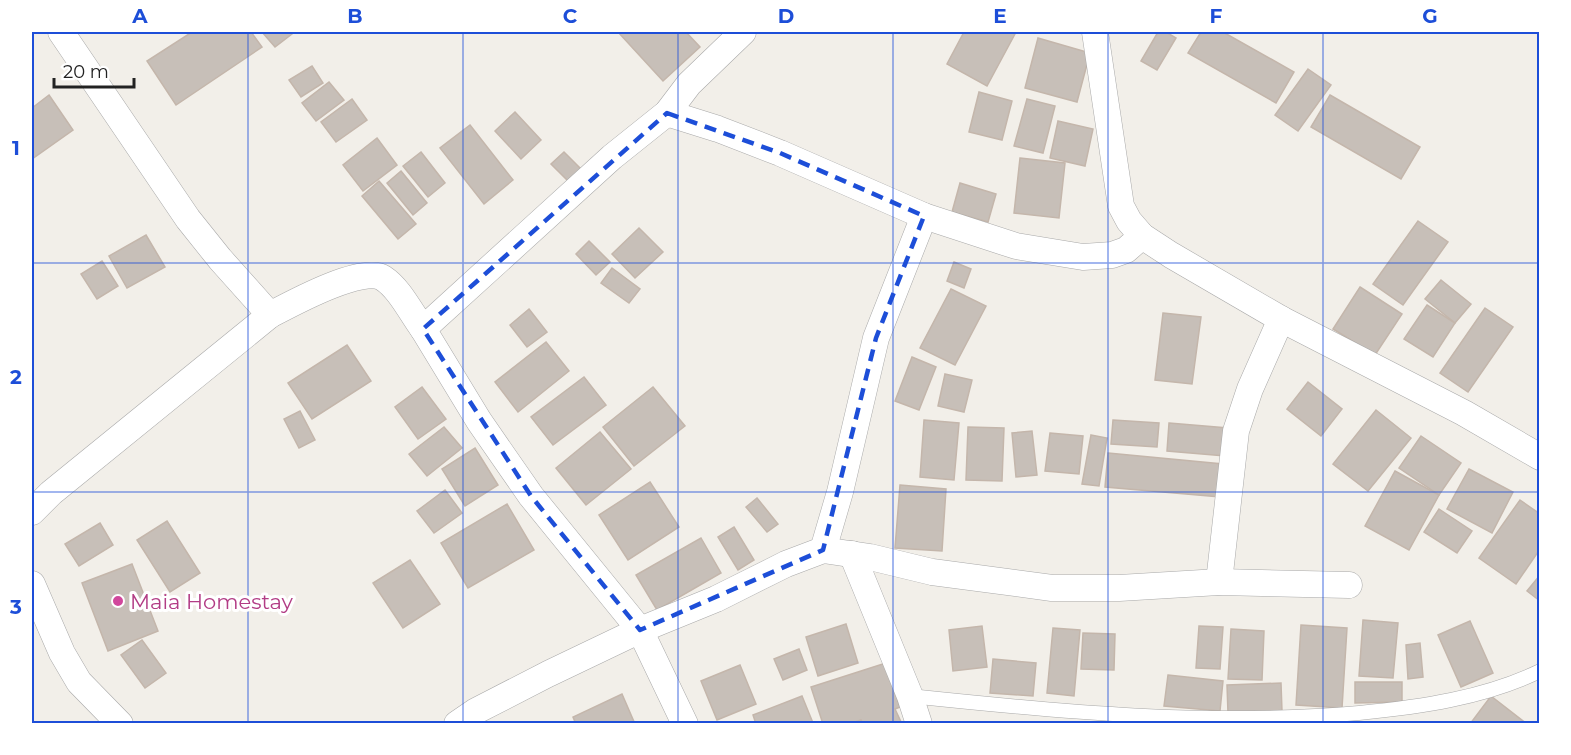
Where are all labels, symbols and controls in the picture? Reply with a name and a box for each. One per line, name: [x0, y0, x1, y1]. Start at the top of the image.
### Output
text: A: [131, 4, 148, 28]
text: B: [347, 4, 363, 28]
text: C: [563, 4, 578, 28]
text: D: [778, 4, 794, 28]
text: E: [993, 4, 1007, 28]
text: F: [1210, 4, 1223, 28]
text: G: [1422, 4, 1438, 28]
scale bar: [54, 51, 134, 89]
text: 20 m: [63, 61, 109, 83]
text: 1: [12, 136, 20, 160]
text: 2: [10, 365, 22, 389]
place label: Maia Homestay: [130, 589, 294, 614]
marker: Maia Homestay: [111, 594, 125, 608]
text: 3: [9, 595, 22, 619]

